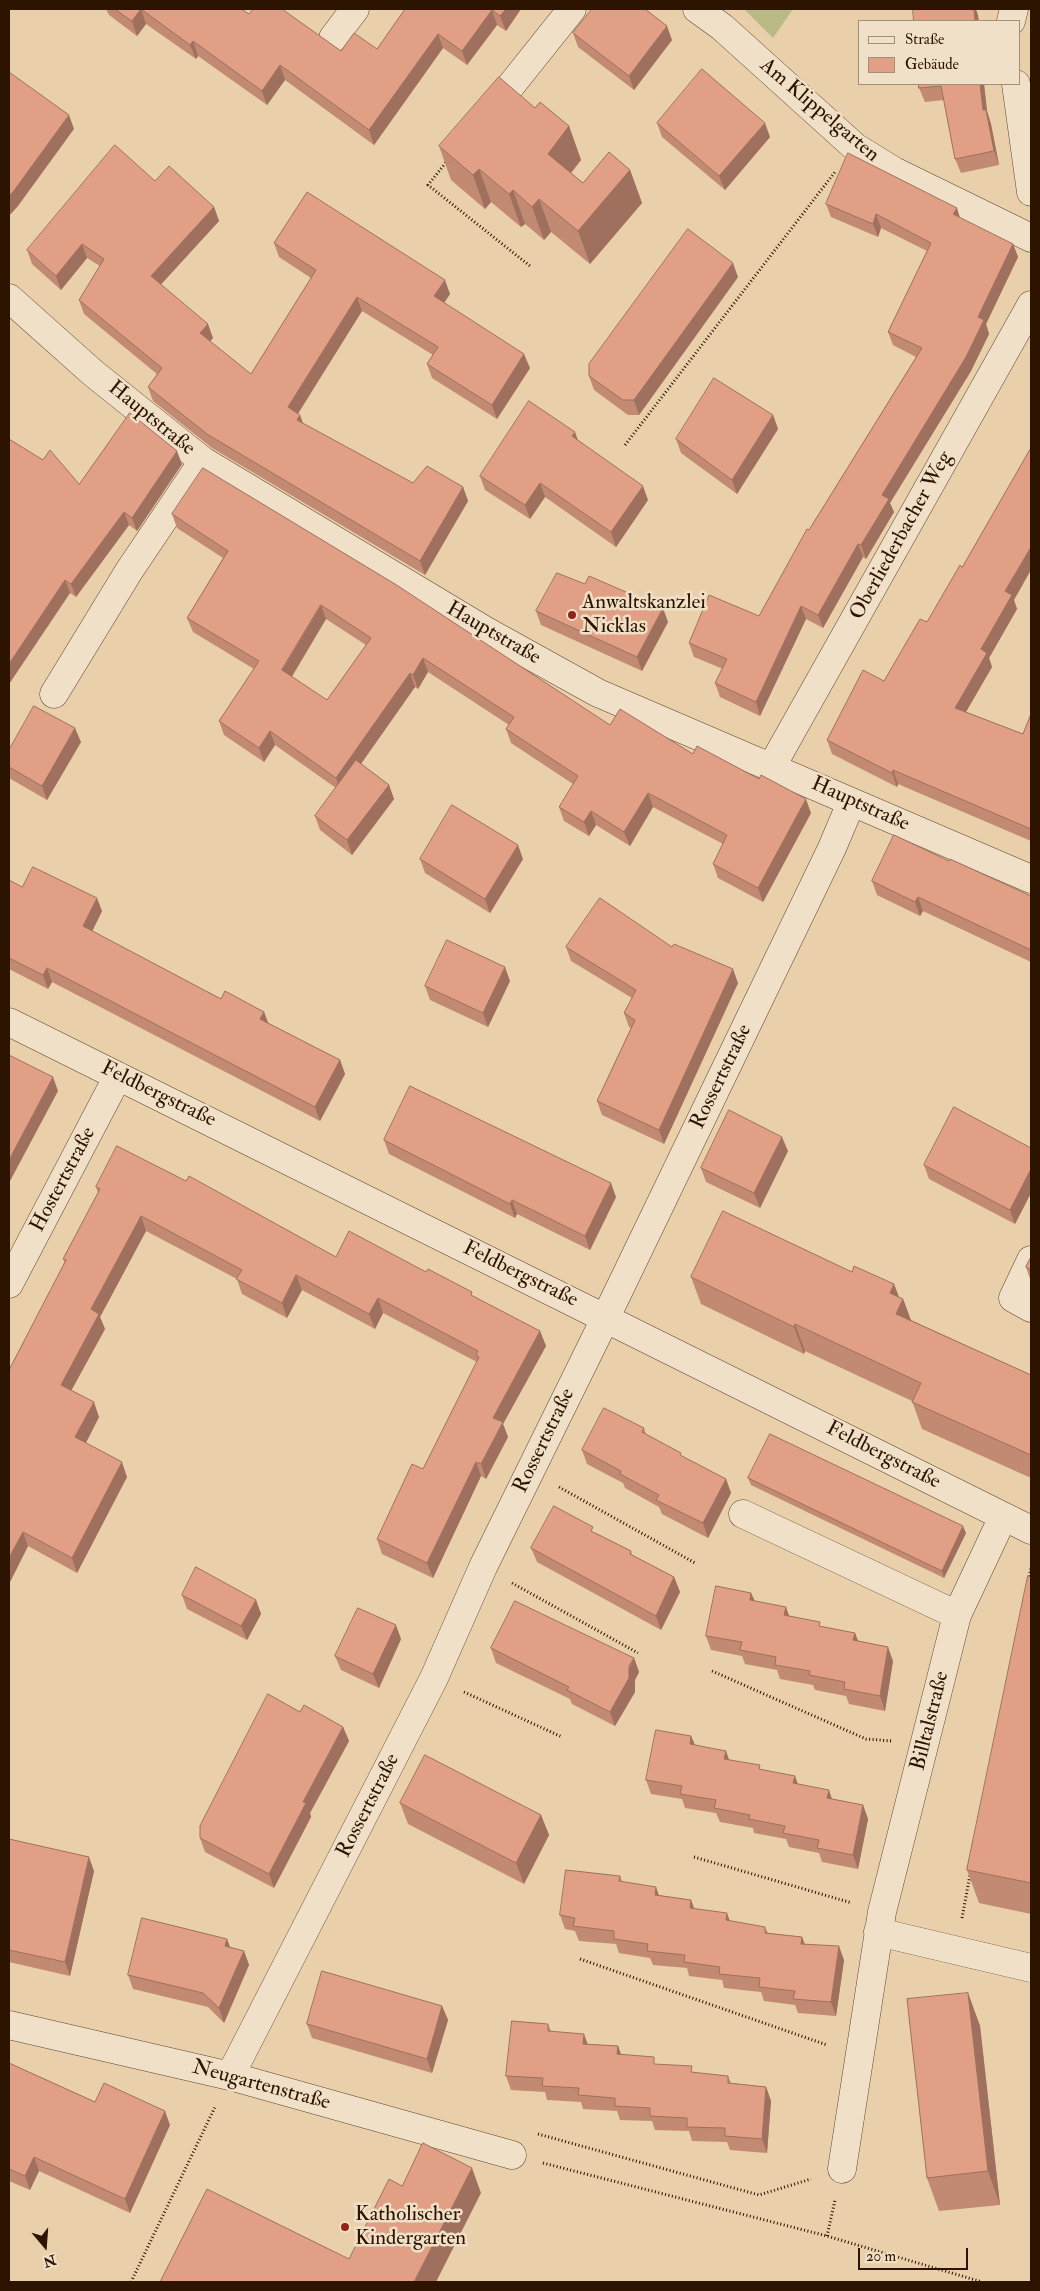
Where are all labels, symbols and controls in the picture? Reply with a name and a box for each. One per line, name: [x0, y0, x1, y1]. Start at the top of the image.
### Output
legend: [858, 20, 1020, 85]
text: Straße: [905, 30, 944, 49]
street label: Am Klippelgarten: [754, 54, 884, 168]
text: Gebäude: [905, 55, 959, 74]
street label: Hauptstraße: [102, 376, 200, 462]
street label: Oberliederbacher Weg: [845, 447, 959, 625]
place label: Anwaltskanzlei Nicklas: [582, 590, 706, 640]
street label: Hauptstraße: [441, 597, 545, 671]
marker: Anwaltskanzlei Nicklas: [566, 609, 578, 621]
street label: Hauptstraße: [807, 772, 913, 838]
street label: Rossertstraße: [686, 1021, 758, 1133]
street label: Feldbergstraße: [96, 1056, 220, 1134]
street label: Hostertstraße: [26, 1123, 102, 1237]
street label: Feldbergstraße: [458, 1236, 582, 1314]
street label: Rossertstraße: [509, 1385, 581, 1497]
street label: Feldbergstraße: [822, 1416, 944, 1496]
street label: Billtalstraße: [907, 1669, 955, 1773]
street label: Rossertstraße: [332, 1750, 406, 1862]
street label: Neugartenstraße: [189, 2055, 333, 2117]
place label: Katholischer Kindergarten: [355, 2202, 466, 2252]
north arrow: [20, 2221, 70, 2271]
marker: Katholischer Kindergarten: [339, 2221, 351, 2233]
scale bar: [860, 2238, 970, 2270]
text: 20 m: [866, 2247, 896, 2266]
text: N: [41, 2251, 58, 2271]

